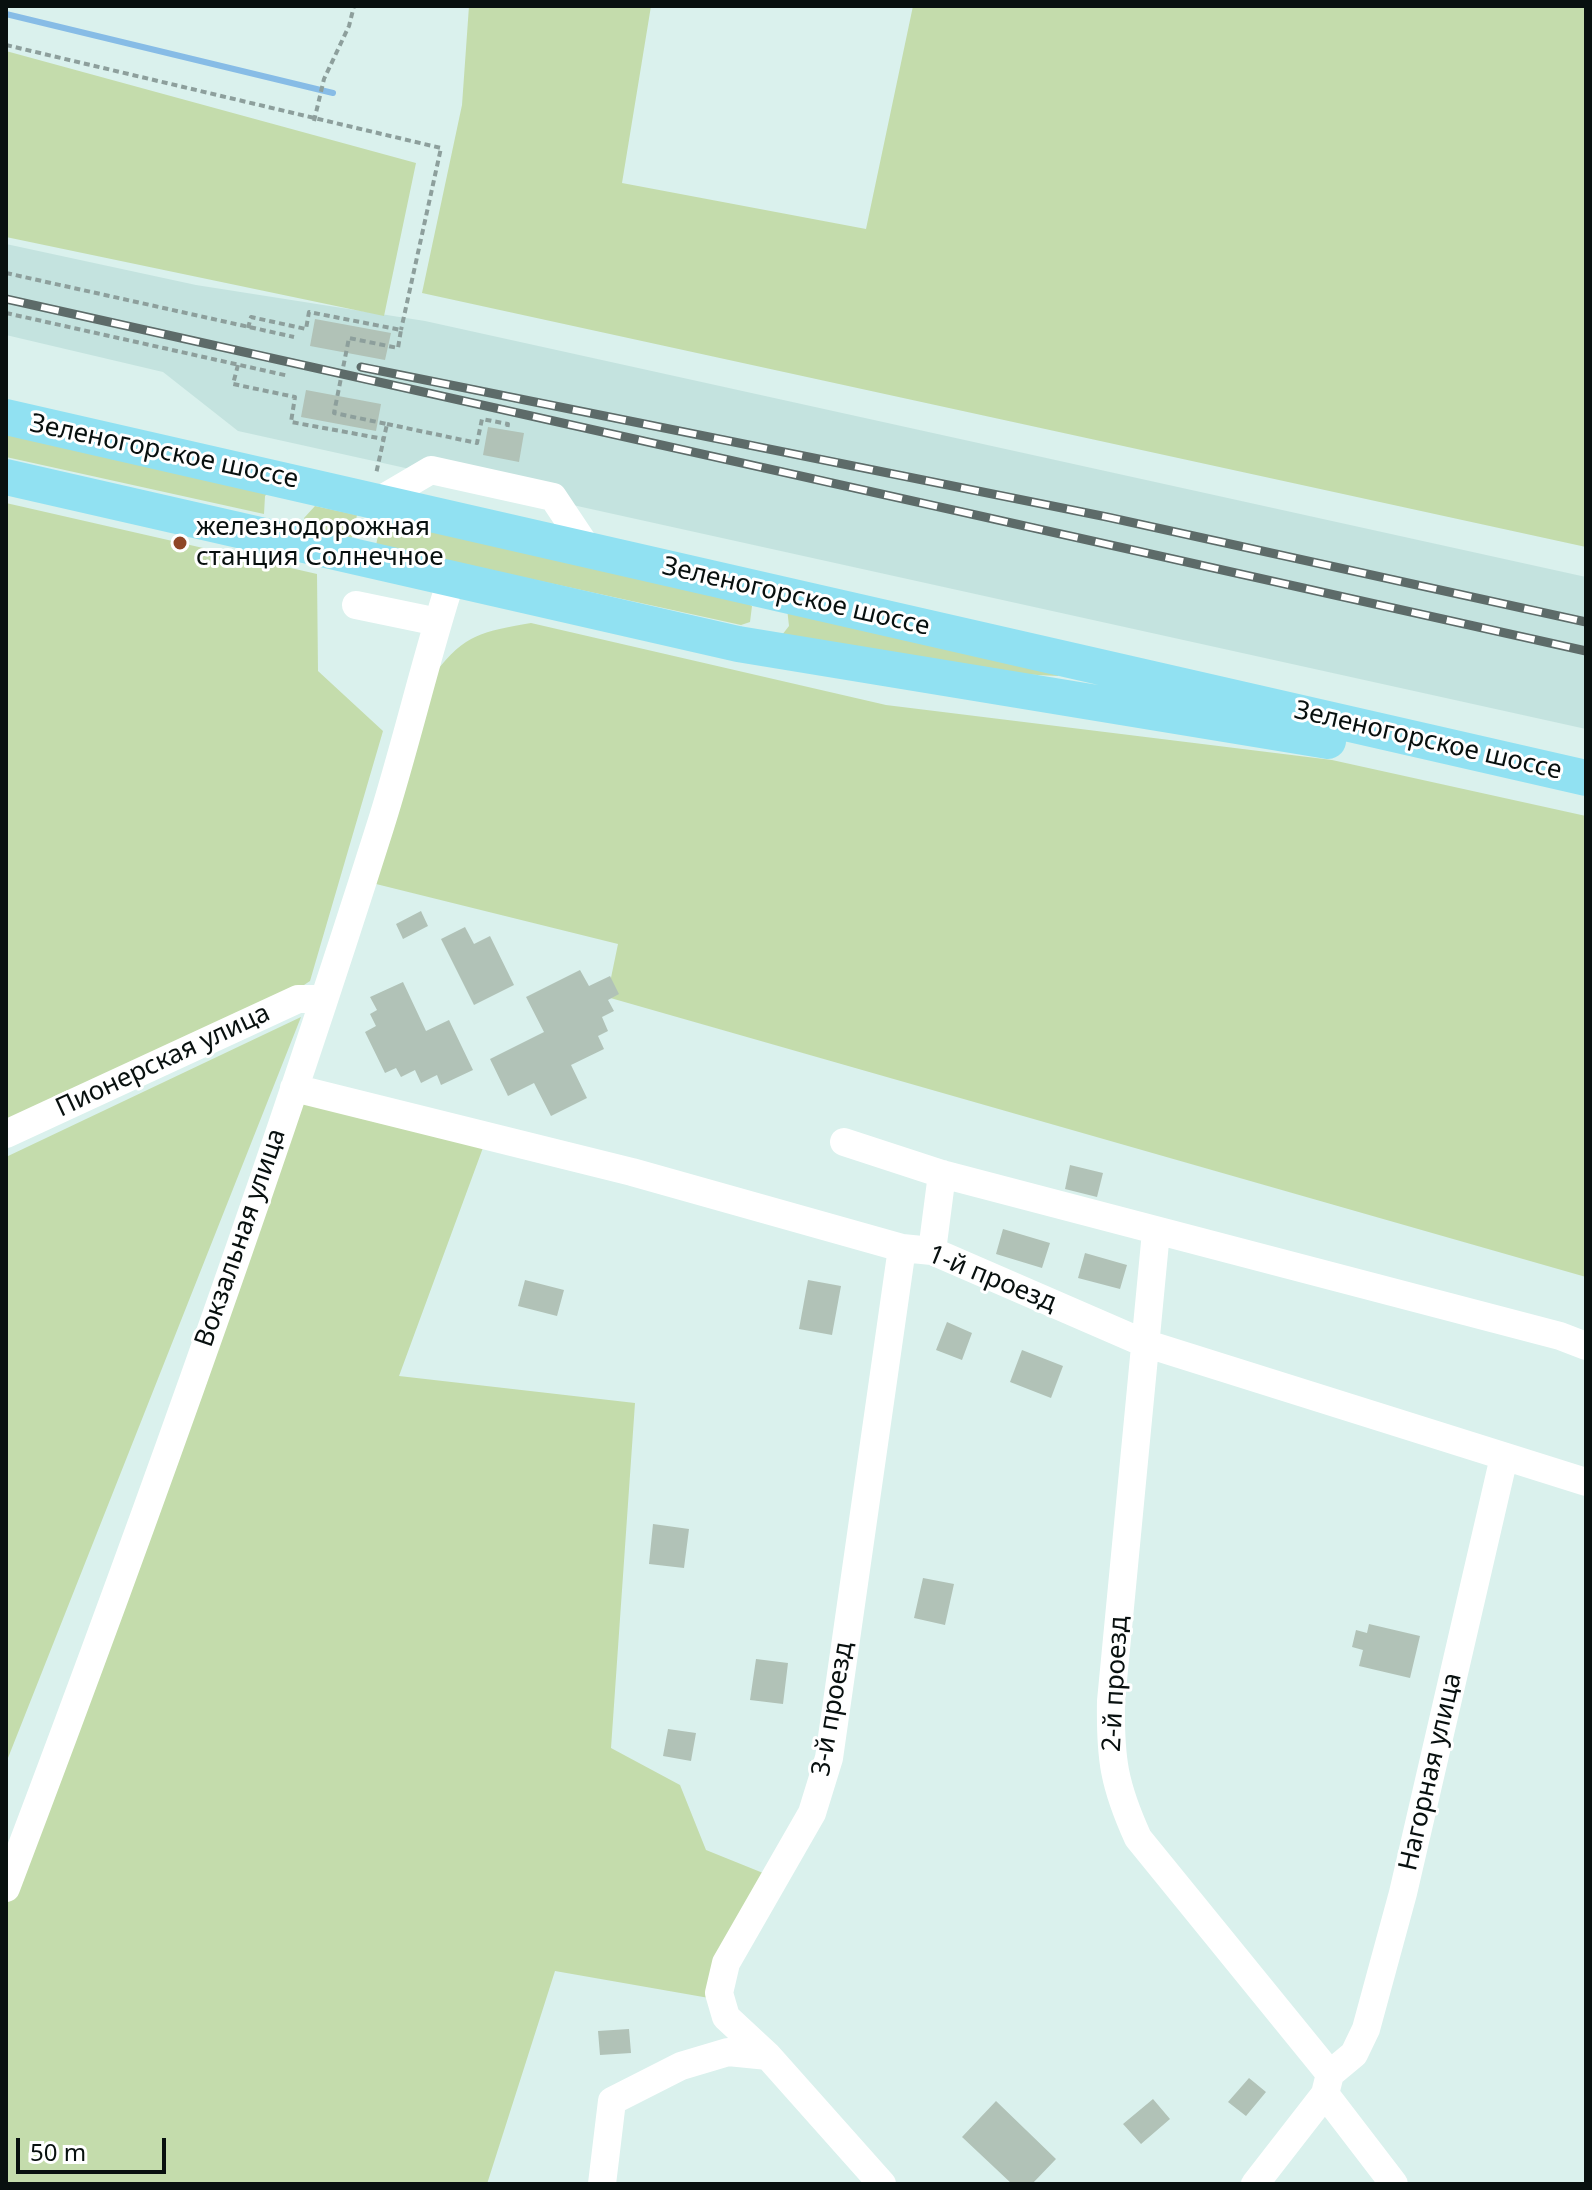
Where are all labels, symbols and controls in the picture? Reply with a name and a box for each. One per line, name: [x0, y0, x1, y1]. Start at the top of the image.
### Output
street label: Зеленогорское шоссе: [27, 408, 301, 496]
place label: железнодорожная станция Солнечное: [196, 512, 444, 574]
marker: железнодорожная станция Солнечное: [171, 534, 189, 552]
street label: Зеленогорское шоссе: [659, 551, 933, 643]
street label: Зеленогорское шоссе: [1291, 695, 1565, 787]
street label: Пионерская улица: [51, 998, 275, 1124]
street label: Вокзальная улица: [189, 1125, 293, 1351]
street label: 1-й проезд: [923, 1239, 1061, 1319]
street label: 2-й проезд: [1097, 1615, 1135, 1753]
street label: 3-й проезд: [806, 1639, 860, 1779]
street label: Нагорная улица: [1393, 1670, 1469, 1874]
scale bar: [20, 2122, 170, 2172]
text: 50 m: [30, 2135, 86, 2168]

